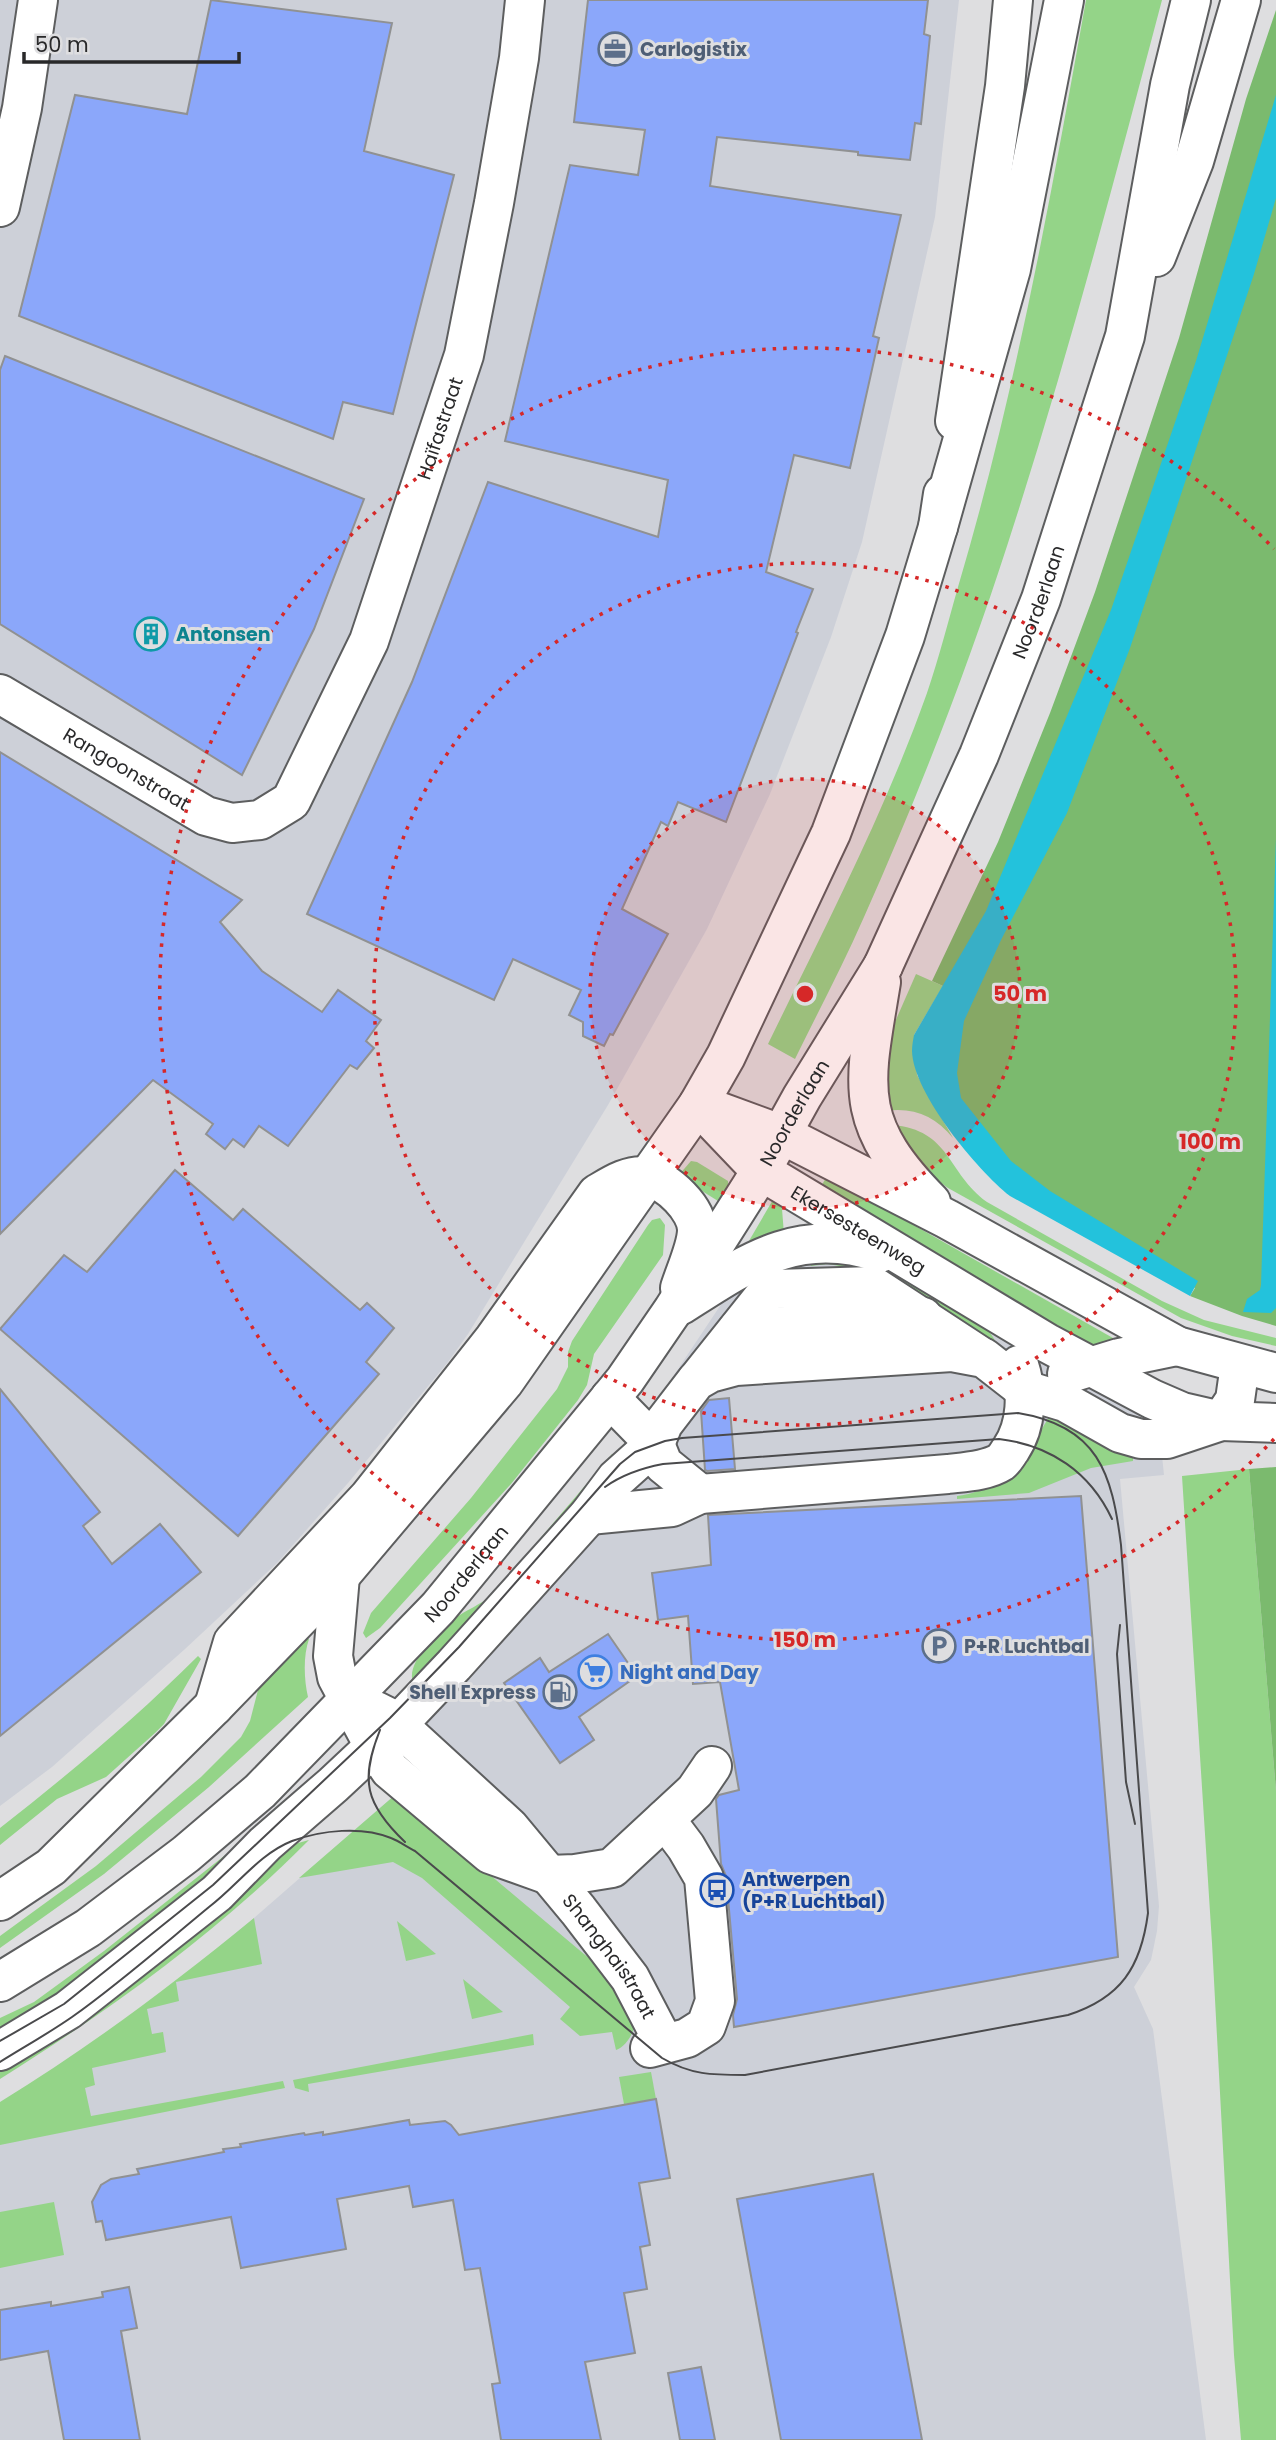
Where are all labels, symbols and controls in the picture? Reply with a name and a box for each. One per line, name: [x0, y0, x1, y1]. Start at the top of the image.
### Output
scale bar: [24, 21, 240, 65]
text: 50 m: [35, 30, 89, 59]
office icon: Carlogistix: [596, 30, 634, 68]
place label: Carlogistix: [640, 36, 748, 63]
street label: Haïfastraat: [410, 373, 469, 483]
street label: Noorderlaan: [1005, 542, 1071, 663]
building icon: Antonsen: [132, 615, 170, 653]
place label: Antonsen: [176, 621, 271, 648]
street label: Rangoonstraat: [58, 721, 195, 817]
text: 50 m: [993, 979, 1047, 1008]
centre of rings: [793, 982, 817, 1006]
street label: Noorderlaan: [753, 1054, 836, 1171]
text: 100 m: [1179, 1127, 1241, 1156]
street label: Ekersesteenweg: [786, 1179, 931, 1281]
street label: Noorderlaan: [418, 1519, 514, 1628]
text: 150 m: [774, 1625, 836, 1654]
parking icon: P+R Luchtbal: [920, 1627, 958, 1665]
place label: P+R Luchtbal: [964, 1633, 1090, 1660]
supermarket icon: Night and Day: [576, 1653, 614, 1691]
place label: Night and Day: [620, 1659, 760, 1686]
fuel station icon: Shell Express: [541, 1673, 579, 1711]
place label: Shell Express: [409, 1679, 536, 1706]
place label: Antwerpen (P+R Luchtbal): [742, 1866, 886, 1915]
bus stop icon: Antwerpen (P+R Luchtbal): [698, 1871, 736, 1909]
street label: Shanghaistraat: [556, 1888, 662, 2023]

